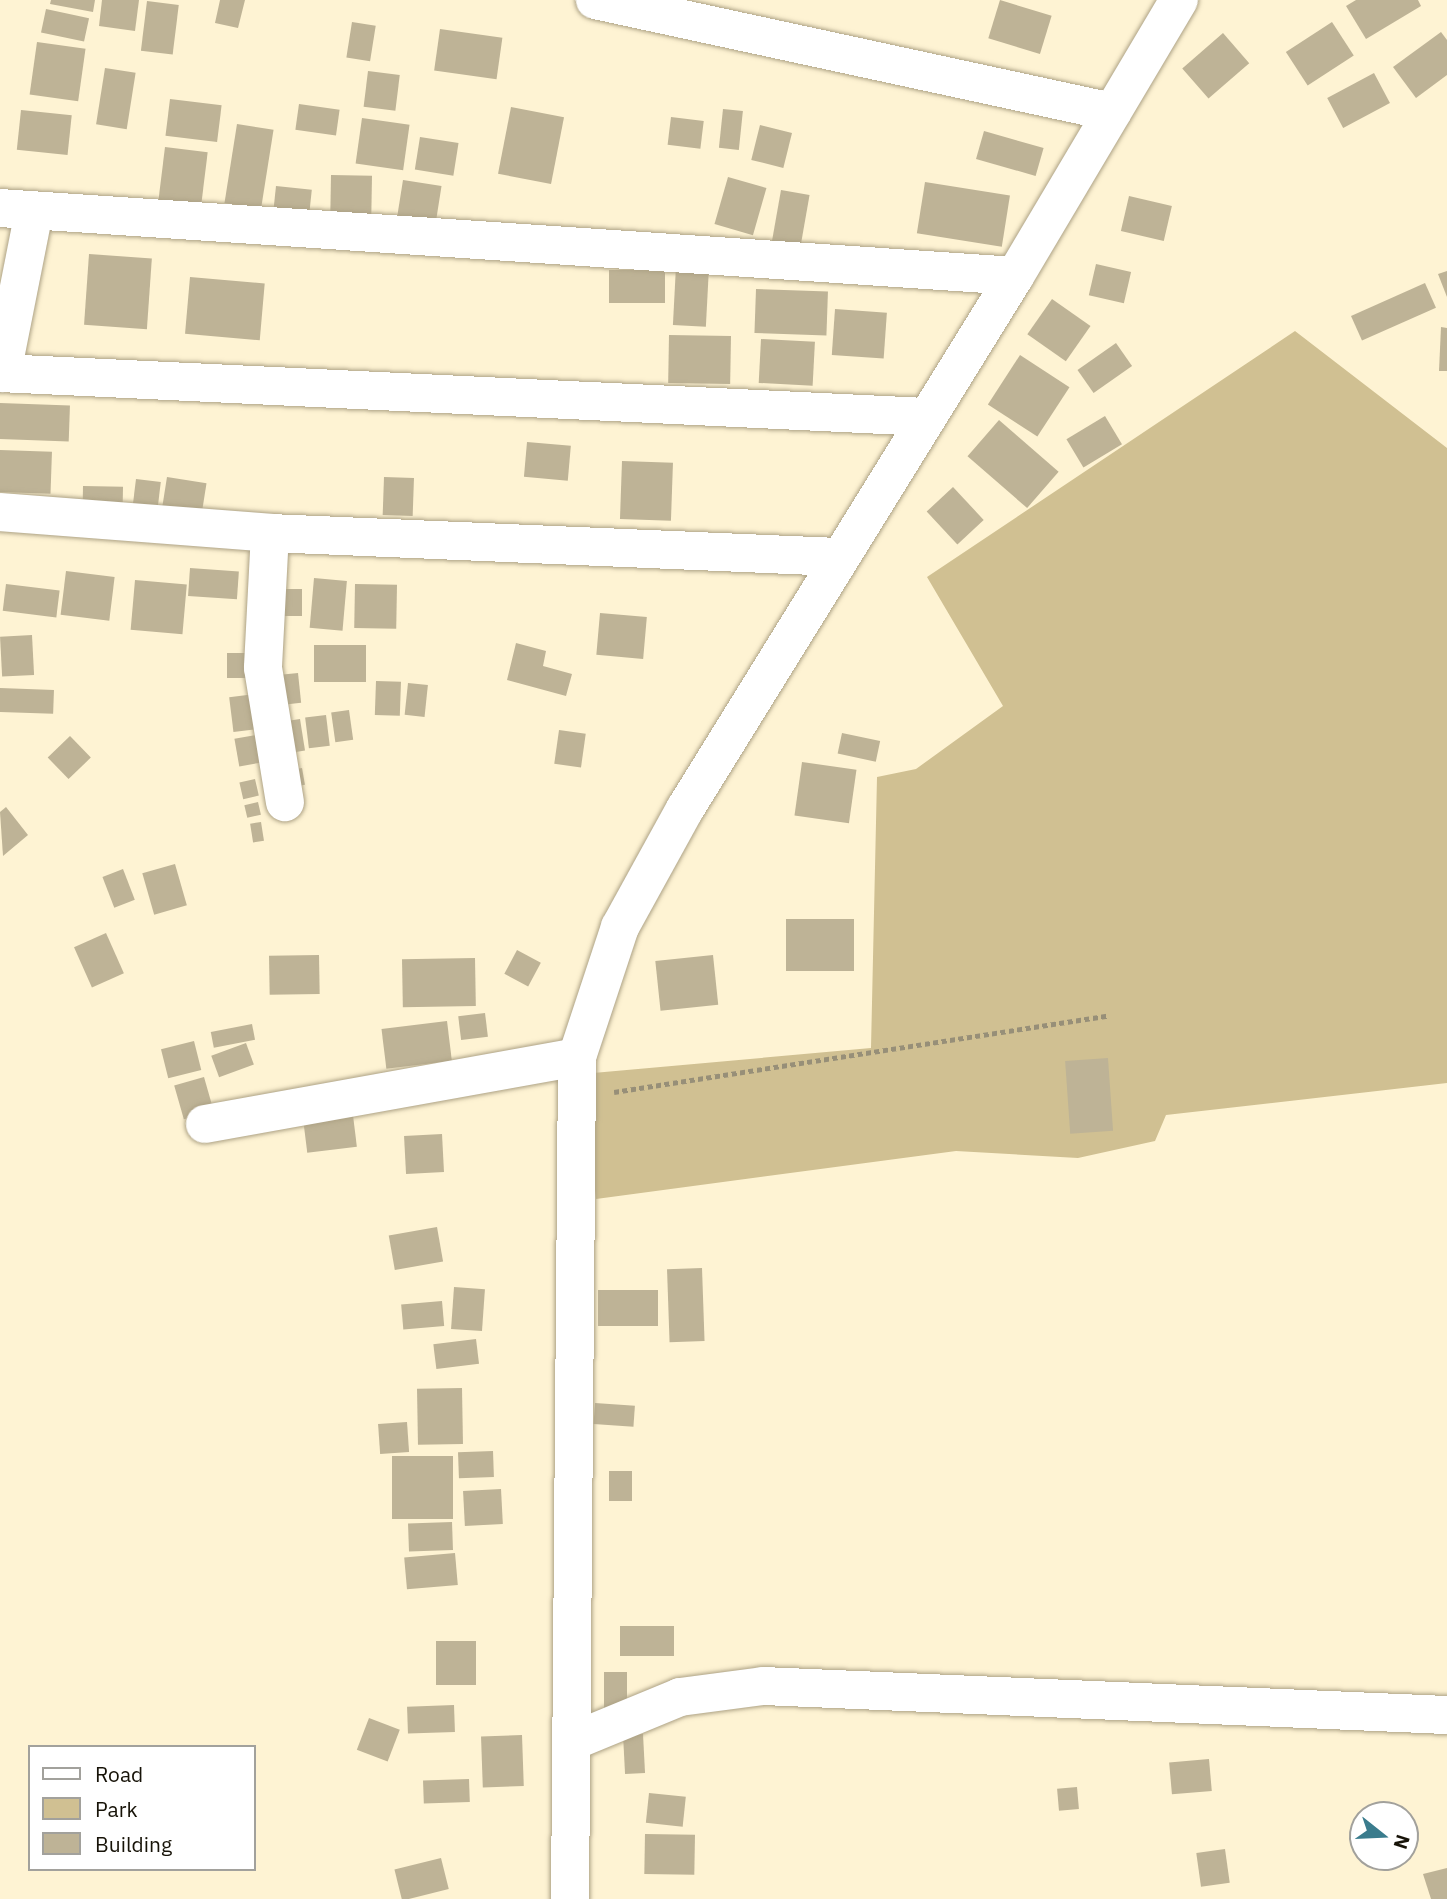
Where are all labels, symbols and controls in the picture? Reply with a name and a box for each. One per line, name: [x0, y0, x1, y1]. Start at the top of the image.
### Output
legend: [28, 1745, 256, 1871]
text: Road: [95, 1760, 143, 1788]
text: Park: [95, 1795, 138, 1823]
north arrow: [1349, 1801, 1419, 1871]
text: Building: [95, 1830, 172, 1858]
text: N: [1389, 1832, 1416, 1852]

